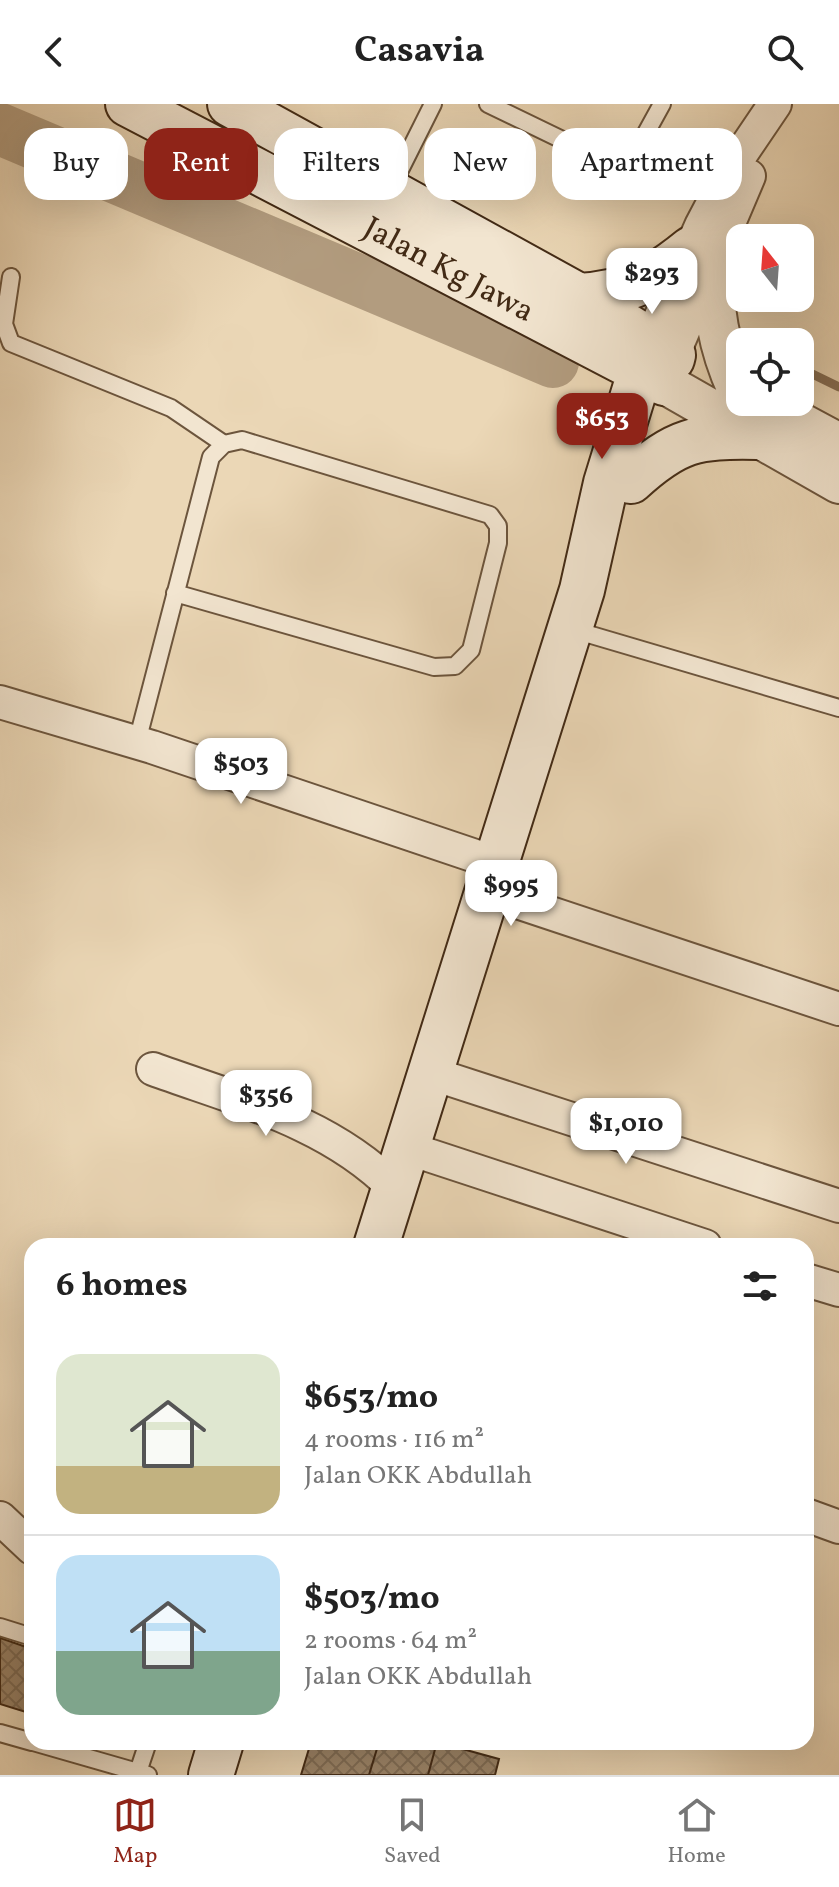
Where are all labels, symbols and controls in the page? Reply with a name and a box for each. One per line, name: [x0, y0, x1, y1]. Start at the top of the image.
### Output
text: Casavia: [354, 27, 485, 77]
icon: back: [32, 30, 76, 74]
icon: search: [763, 30, 807, 74]
chip: Buy: [24, 128, 128, 200]
chip: Rent: [144, 128, 258, 200]
chip: Filters: [274, 128, 408, 200]
chip: New: [424, 128, 536, 200]
chip: Apartment: [552, 128, 742, 200]
street label: Jalan Kg Jawa: [355, 207, 541, 335]
north arrow: [726, 224, 814, 312]
map controls: [726, 224, 814, 416]
pin: $293: [605, 248, 699, 316]
text: $293: [624, 256, 680, 292]
button: locate: [726, 328, 814, 416]
pin: $653: [555, 393, 649, 461]
text: $653: [575, 401, 629, 437]
pin: $503: [194, 738, 288, 806]
text: $503: [213, 746, 269, 782]
pin: $995: [464, 860, 558, 928]
text: $995: [483, 868, 539, 904]
pin: $356: [219, 1070, 313, 1138]
text: $356: [239, 1078, 293, 1114]
pin: $1,010: [561, 1098, 691, 1166]
text: $1,010: [589, 1106, 663, 1142]
text: 6 homes: [56, 1263, 188, 1310]
icon: filters: [738, 1264, 782, 1308]
text: $653/mo: [304, 1375, 438, 1422]
icon: home: [120, 1386, 216, 1482]
text: 4 rooms · 116 m²: [304, 1422, 484, 1458]
text: Jalan OKK Abdullah: [304, 1458, 532, 1494]
text: $503/mo: [304, 1576, 440, 1623]
icon: home: [120, 1587, 216, 1683]
text: 2 rooms · 64 m²: [304, 1623, 477, 1659]
text: Jalan OKK Abdullah: [304, 1659, 532, 1695]
tab: Map: [113, 1793, 157, 1872]
tab: Saved: [384, 1793, 441, 1872]
tab: Home: [667, 1793, 726, 1872]

